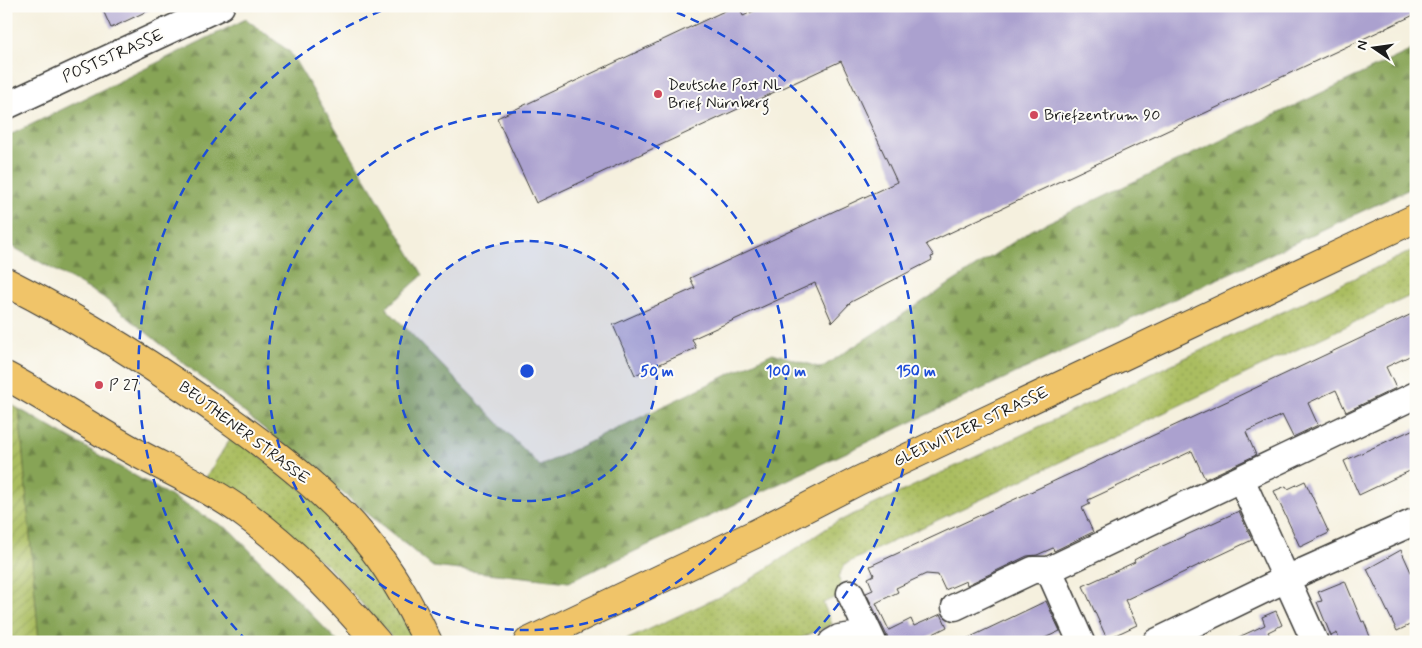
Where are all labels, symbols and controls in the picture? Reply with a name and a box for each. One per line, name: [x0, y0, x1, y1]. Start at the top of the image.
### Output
north arrow: [1350, 22, 1400, 72]
street label: POSTSTRASSE: [59, 24, 167, 88]
text: N: [1352, 39, 1372, 52]
place label: Deutsche Post NL Brief Nürnberg: [668, 75, 782, 115]
marker: Deutsche Post NL Brief Nürnberg: [652, 88, 664, 100]
place label: Briefzentrum 90: [1044, 105, 1160, 126]
marker: Briefzentrum 90: [1028, 109, 1040, 121]
centre of rings: [518, 362, 536, 380]
text: 50 m: [640, 362, 674, 382]
text: 100 m: [766, 362, 806, 382]
text: 150 m: [896, 362, 936, 382]
place label: P 27: [109, 375, 139, 396]
street label: BEUTHENER STRASSE: [174, 377, 314, 489]
marker: P 27: [93, 379, 105, 391]
street label: GLEIWITZER STRASSE: [890, 382, 1052, 472]

